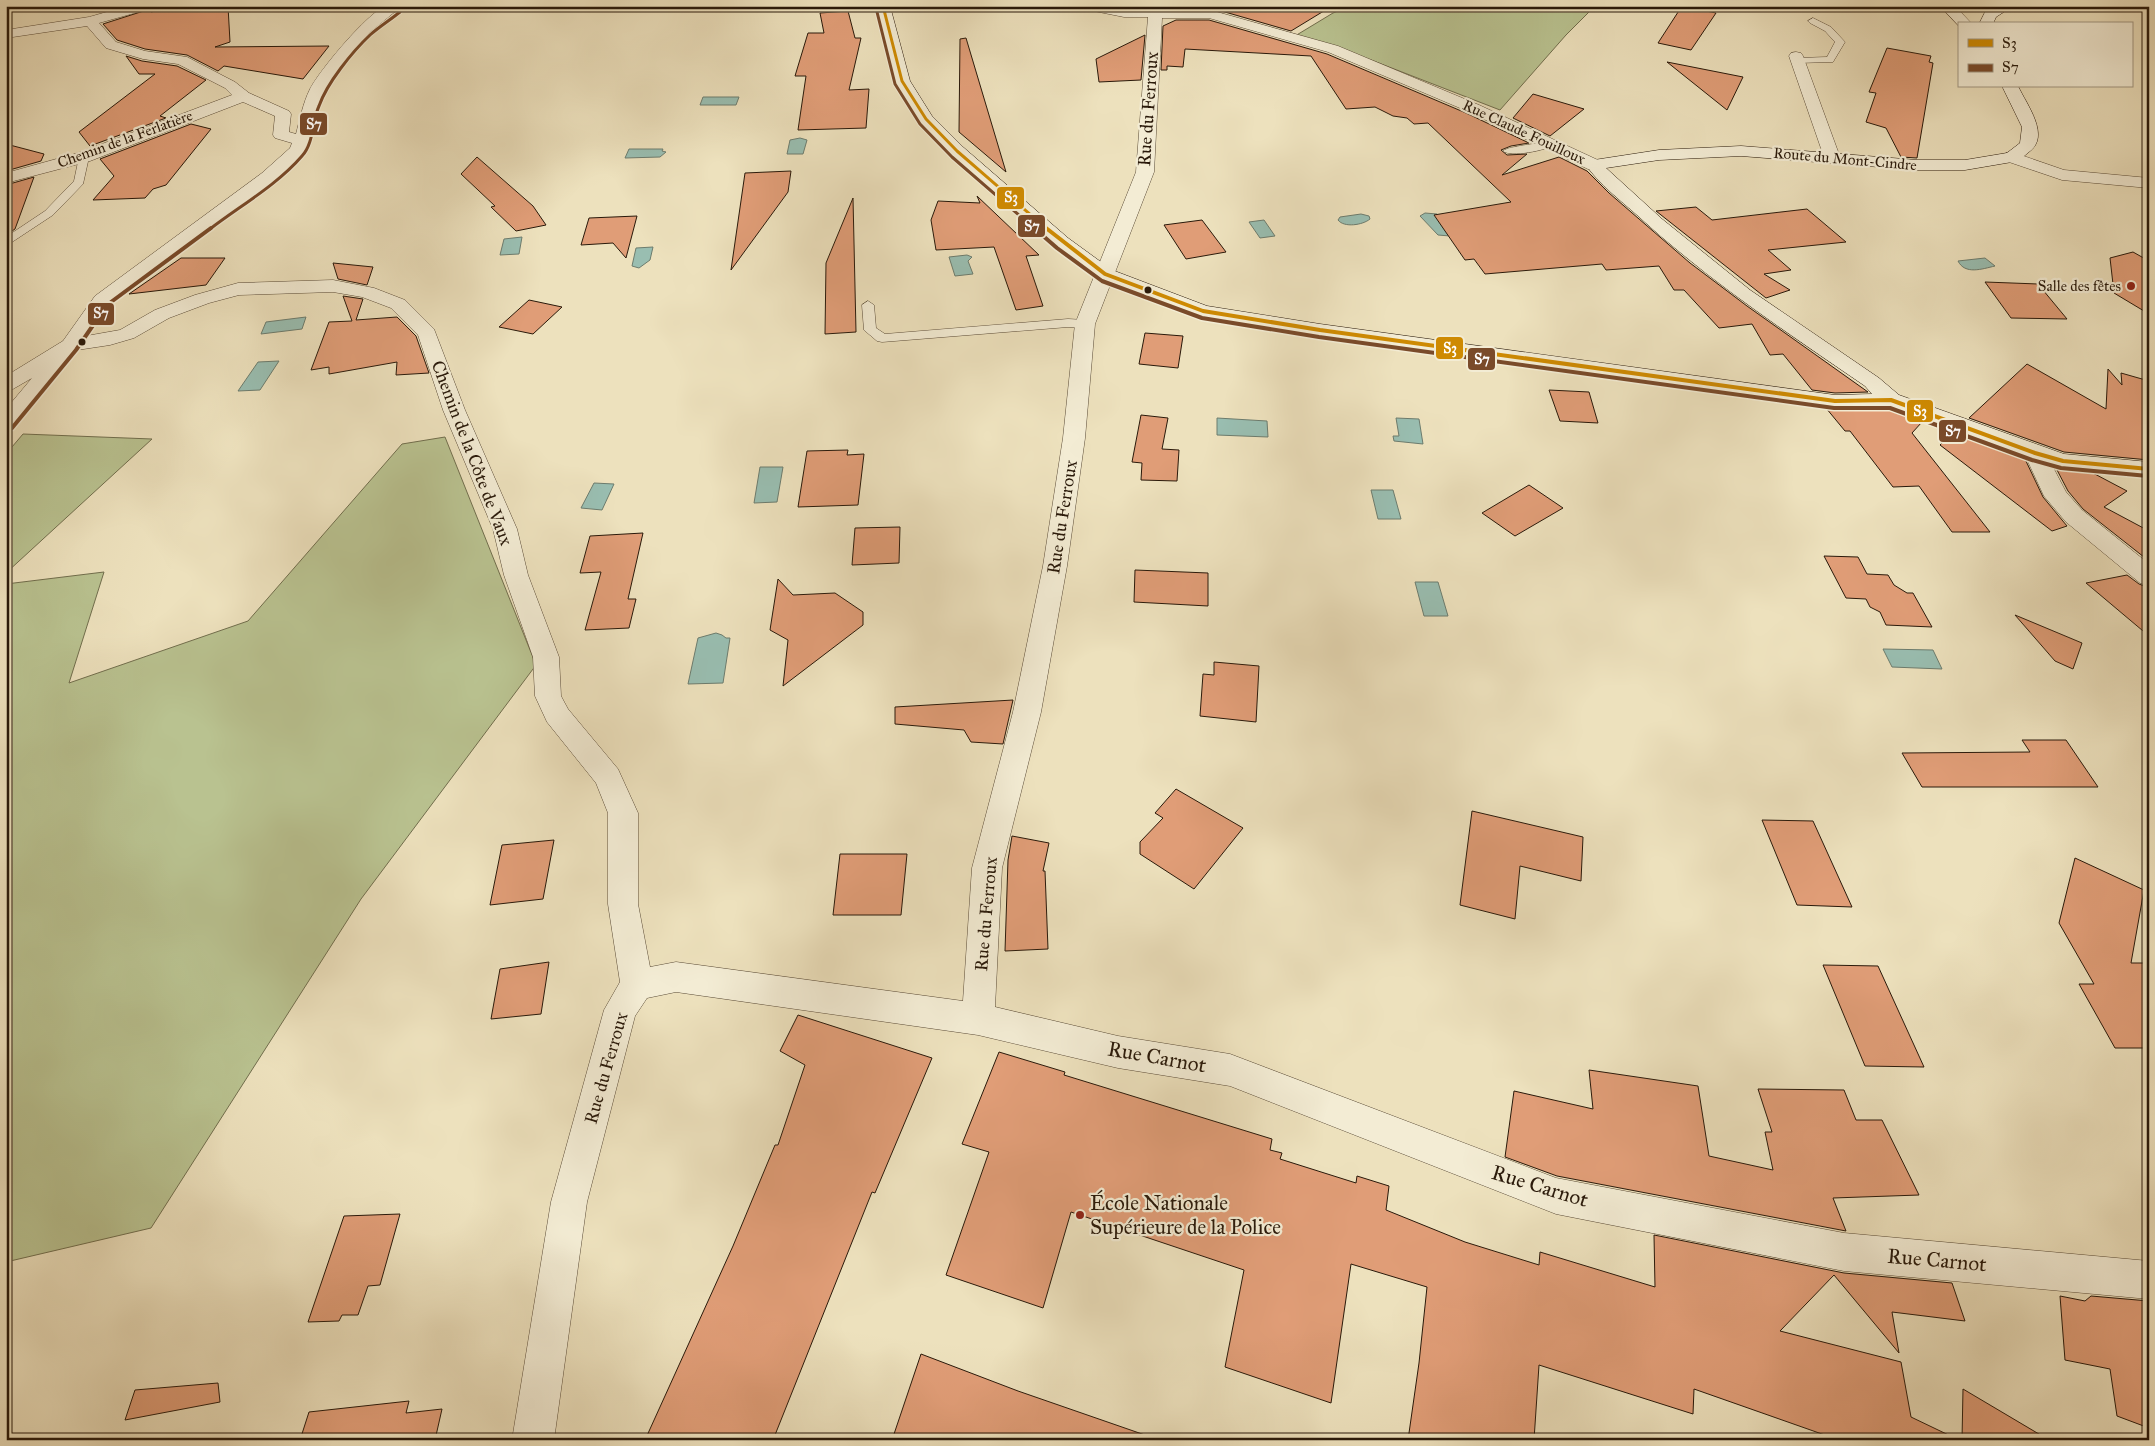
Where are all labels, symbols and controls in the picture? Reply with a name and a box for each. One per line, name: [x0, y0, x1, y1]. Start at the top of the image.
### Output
legend: [1958, 22, 2132, 88]
text: S3: [2002, 34, 2017, 52]
street label: Rue du Ferroux: [1133, 51, 1163, 167]
text: S7: [2002, 58, 2019, 76]
street label: Rue Claude Fouilloux: [1460, 96, 1588, 168]
street label: Chemin de la Ferlatière: [55, 106, 195, 172]
line badge: S7: [299, 112, 328, 136]
text: S7: [306, 116, 322, 133]
street label: Route du Mont-Cindre: [1773, 144, 1917, 174]
line badge: S3: [996, 186, 1025, 210]
text: S3: [1004, 189, 1018, 207]
line badge: S7: [1017, 214, 1046, 238]
text: S7: [1024, 218, 1040, 235]
place label: Salle des fêtes: [2038, 277, 2121, 295]
marker: Salle des fêtes: [2125, 280, 2137, 292]
unlabelled marker: [1143, 285, 1153, 295]
line badge: S7: [87, 302, 115, 326]
text: S7: [93, 305, 109, 322]
line badge: S3: [1435, 336, 1464, 360]
unlabelled marker: [77, 337, 87, 347]
text: S3: [1443, 340, 1457, 358]
line badge: S7: [1467, 347, 1496, 371]
text: S7: [1474, 351, 1490, 368]
street label: Chemin de la Côte de Vaux: [427, 358, 517, 548]
line badge: S3: [1906, 399, 1934, 423]
text: S3: [1913, 403, 1927, 421]
line badge: S7: [1938, 419, 1967, 443]
text: S7: [1945, 423, 1961, 440]
street label: Rue du Ferroux: [1042, 458, 1082, 576]
street label: Rue du Ferroux: [970, 856, 1002, 972]
street label: Rue du Ferroux: [580, 1010, 632, 1126]
street label: Rue Carnot: [1106, 1036, 1209, 1079]
street label: Rue Carnot: [1489, 1159, 1592, 1213]
place label: École Nationale Supérieure de la Police: [1090, 1189, 1281, 1240]
marker: École Nationale Supérieure de la Police: [1074, 1209, 1086, 1221]
street label: Rue Carnot: [1886, 1243, 1988, 1277]

